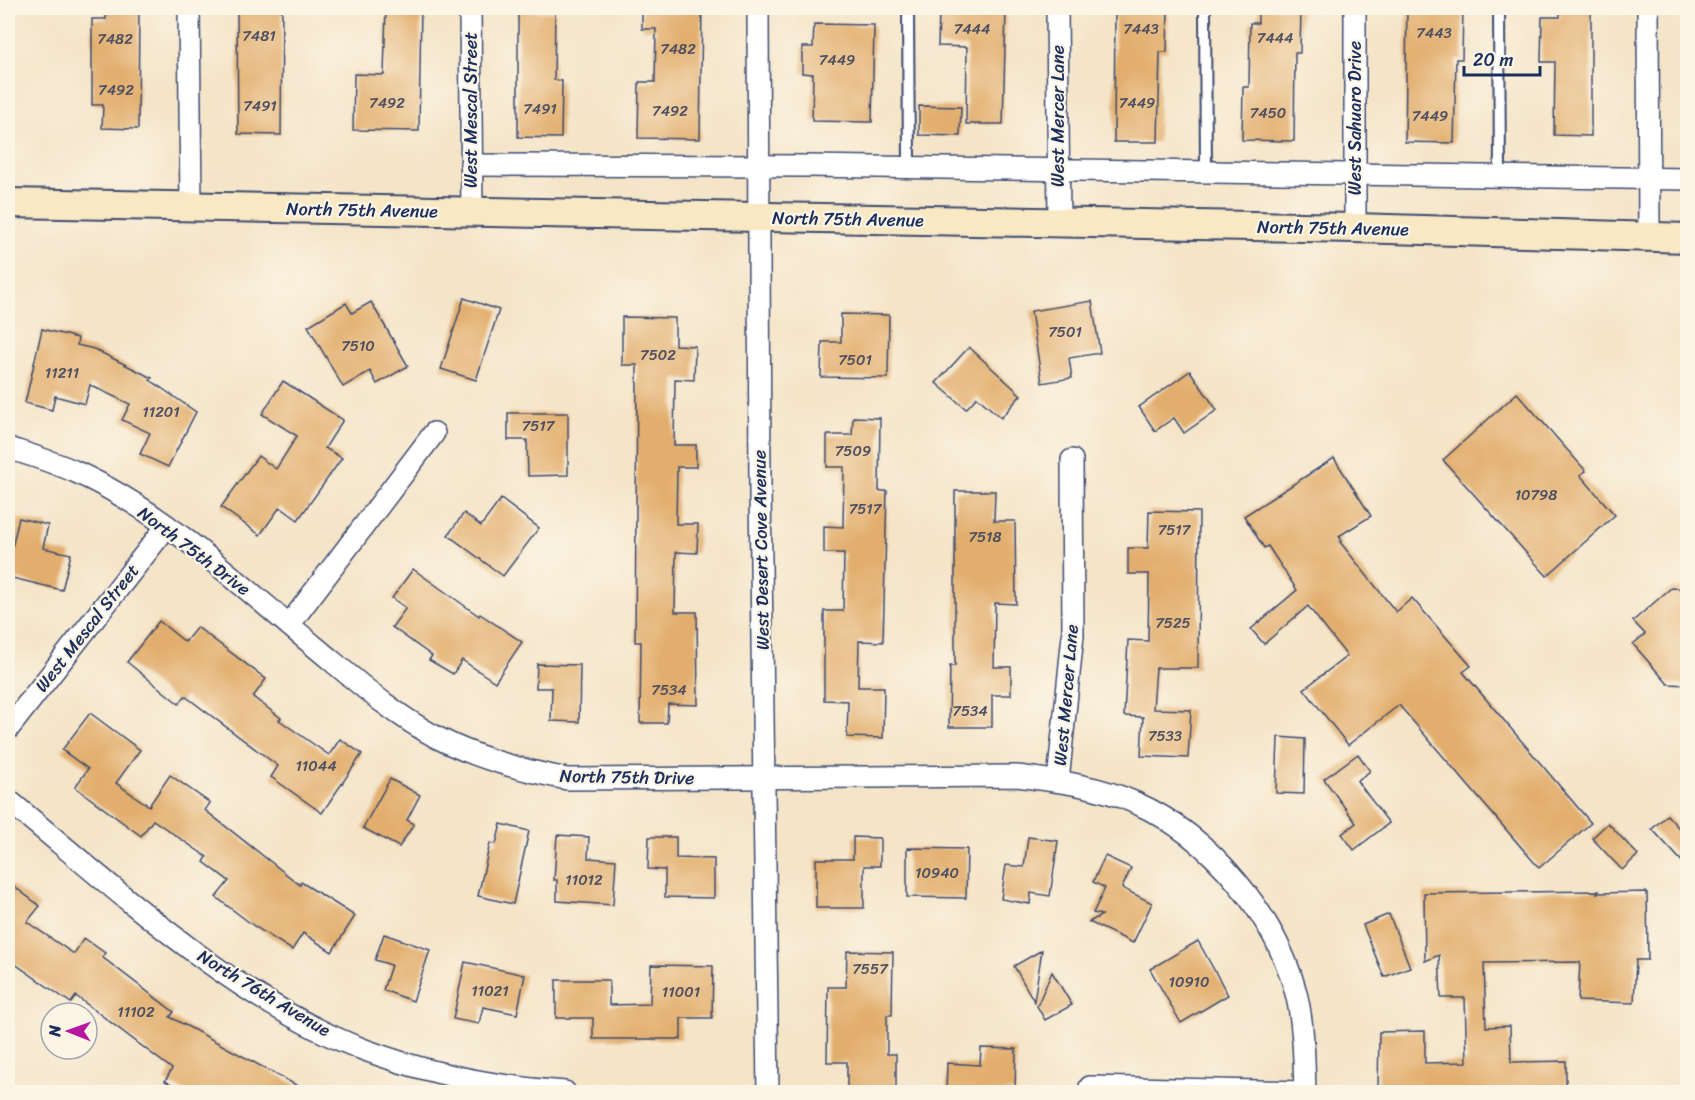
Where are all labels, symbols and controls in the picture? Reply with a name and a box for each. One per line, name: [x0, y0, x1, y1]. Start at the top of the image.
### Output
house number: 7444: [954, 16, 990, 42]
house number: 7443: [1123, 16, 1159, 42]
house number: 7443: [1416, 20, 1452, 46]
house number: 7481: [242, 23, 276, 49]
house number: 7444: [1257, 25, 1293, 51]
house number: 7482: [97, 26, 133, 52]
street label: West Mescal Street: [455, 32, 487, 188]
house number: 7482: [660, 36, 696, 62]
scale bar: [1464, 39, 1540, 77]
street label: West Sahuaro Drive: [1339, 41, 1371, 195]
text: 20 m: [1473, 44, 1513, 76]
street label: West Mercer Lane: [1042, 45, 1074, 187]
house number: 7449: [819, 47, 855, 73]
house number: 7492: [98, 77, 134, 103]
house number: 7492: [369, 90, 405, 116]
house number: 7449: [1119, 90, 1155, 116]
house number: 7491: [243, 93, 277, 119]
house number: 7491: [523, 96, 557, 122]
house number: 7492: [652, 98, 688, 124]
house number: 7450: [1250, 100, 1286, 126]
house number: 7449: [1412, 103, 1448, 129]
street label: North 75th Avenue: [286, 193, 438, 227]
street label: North 75th Avenue: [772, 202, 924, 236]
street label: North 75th Avenue: [1257, 211, 1409, 245]
house number: 7501: [1048, 319, 1082, 345]
house number: 7510: [341, 333, 375, 359]
house number: 7502: [640, 342, 676, 368]
house number: 7501: [838, 347, 872, 373]
house number: 11211: [45, 360, 79, 386]
house number: 11201: [142, 399, 180, 425]
house number: 7517: [522, 413, 556, 439]
house number: 7509: [835, 438, 871, 464]
street label: West Desert Cove Avenue: [743, 450, 779, 650]
house number: 10798: [1515, 482, 1557, 508]
house number: 7517: [849, 496, 883, 522]
street label: North 75th Drive: [130, 498, 258, 604]
house number: 7517: [1158, 517, 1192, 543]
house number: 7518: [968, 524, 1002, 550]
street label: West Mescal Street: [26, 557, 148, 699]
house number: 7525: [1155, 610, 1191, 636]
street label: West Mercer Lane: [1044, 623, 1088, 767]
house number: 7534: [651, 677, 687, 703]
house number: 7534: [952, 698, 988, 724]
house number: 7533: [1148, 723, 1182, 749]
house number: 11044: [295, 753, 337, 779]
street label: North 75th Drive: [559, 760, 695, 794]
house number: 10940: [915, 860, 959, 886]
house number: 11012: [565, 867, 603, 893]
street label: North 76th Avenue: [191, 940, 337, 1046]
house number: 7557: [852, 956, 889, 982]
house number: 10910: [1168, 969, 1210, 995]
house number: 11021: [471, 978, 509, 1004]
house number: 11001: [662, 979, 700, 1005]
house number: 11102: [117, 999, 155, 1025]
north arrow: [39, 1001, 99, 1061]
text: N: [40, 1024, 69, 1038]

